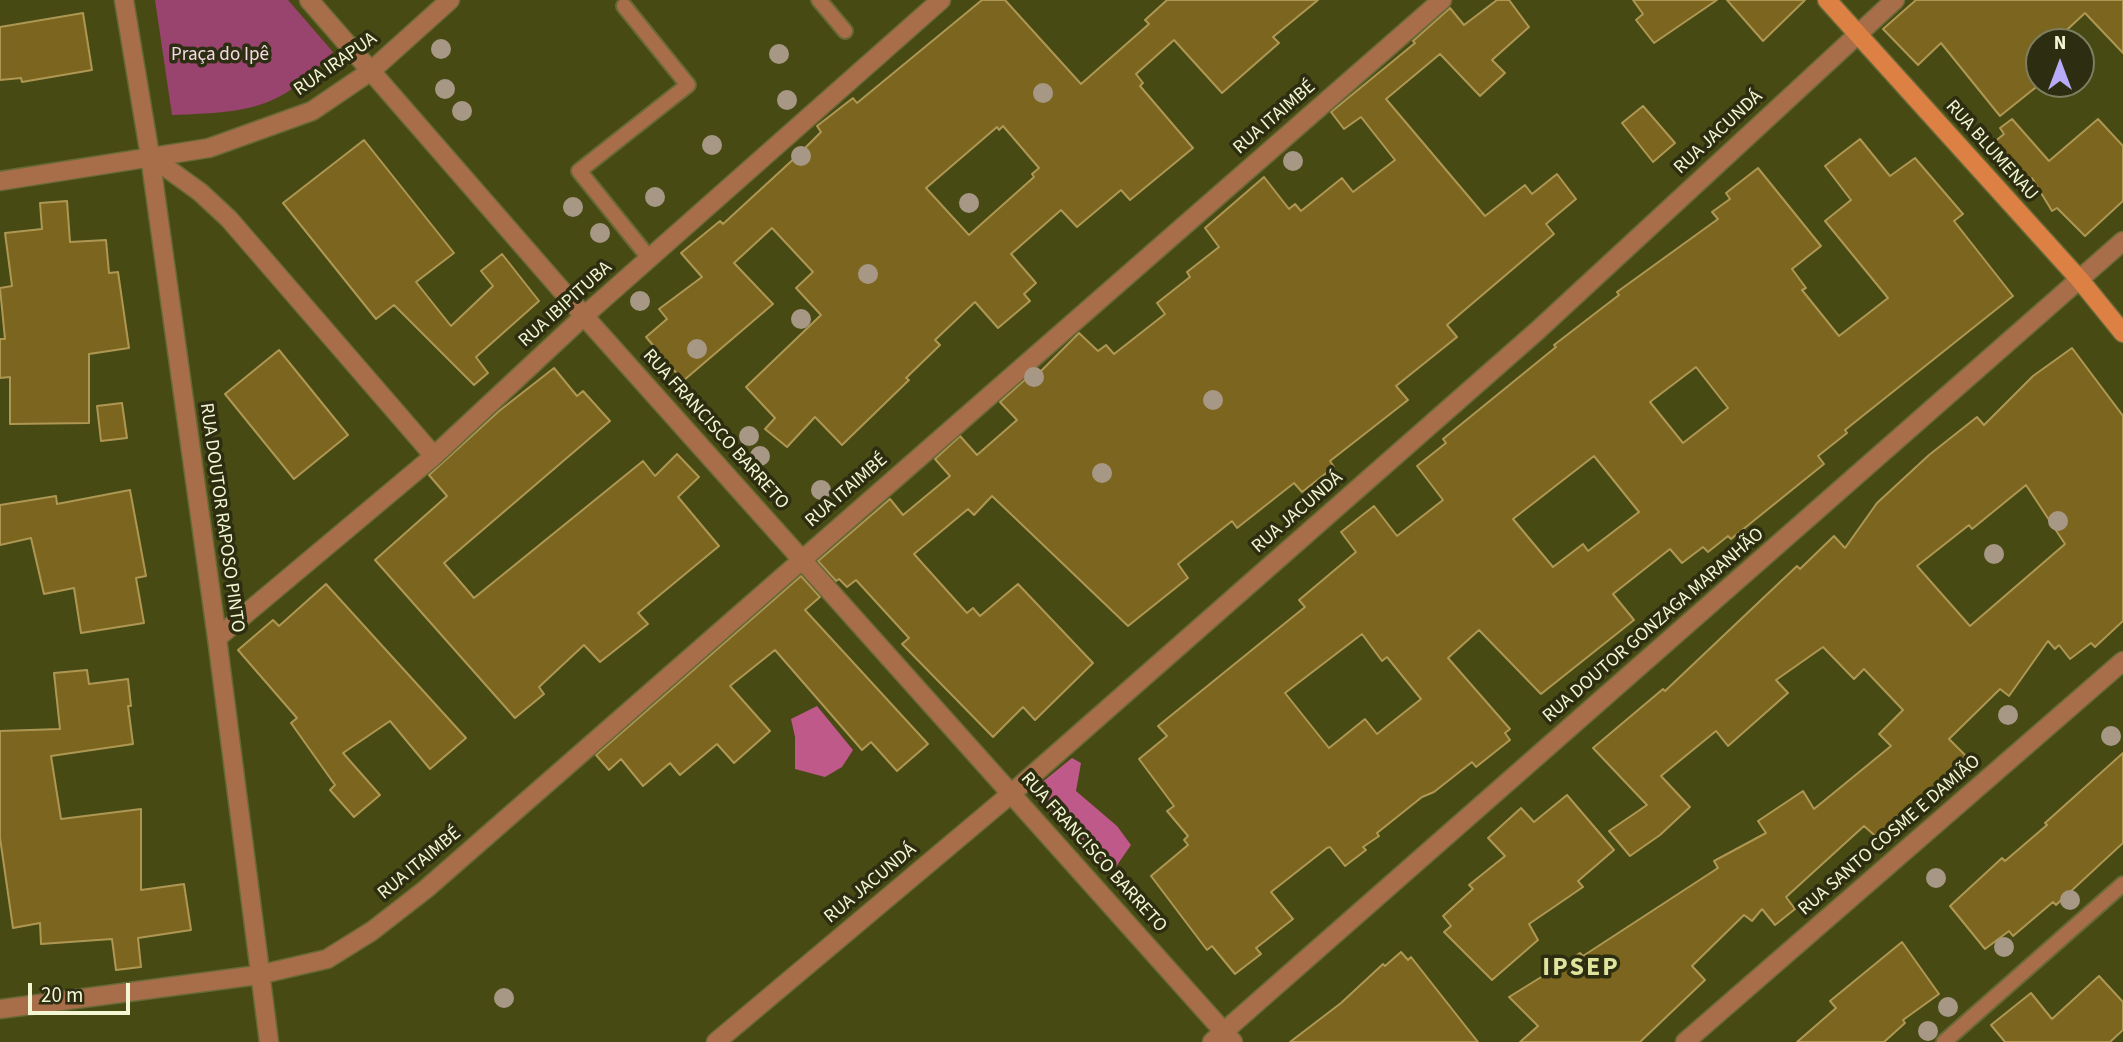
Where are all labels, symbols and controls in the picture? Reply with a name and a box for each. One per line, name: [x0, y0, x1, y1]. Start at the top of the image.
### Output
street label: RUA IRAPUA: [290, 28, 382, 102]
north arrow: [2025, 28, 2095, 98]
text: N: [2054, 30, 2066, 57]
park label: Praça do Ipê: [171, 45, 269, 67]
street label: RUA ITAIMBÉ: [1229, 76, 1321, 160]
street label: RUA JACUNDÁ: [1670, 86, 1768, 180]
street label: RUA BLUMENAU: [1940, 96, 2042, 206]
street label: RUA IBIPITUBA: [515, 257, 617, 353]
street label: RUA FRANCISCO BARRETO: [637, 345, 793, 515]
street label: RUA DOUTOR RAPOSO PINTO: [194, 402, 248, 634]
street label: RUA ITAIMBÉ: [801, 449, 893, 533]
street label: RUA JACUNDÁ: [1248, 467, 1348, 559]
street label: RUA DOUTOR GONZAGA MARANHÃO: [1539, 524, 1769, 728]
street label: RUA SANTO COSME E DAMIÃO: [1794, 751, 1986, 921]
street label: RUA FRANCISCO BARRETO: [1015, 768, 1171, 938]
street label: RUA ITAIMBÉ: [374, 823, 466, 905]
street label: RUA JACUNDÁ: [820, 839, 922, 929]
district label: IPSEP: [1543, 953, 1619, 985]
scale bar: [32, 968, 133, 1012]
text: 20 m: [41, 980, 83, 1010]

